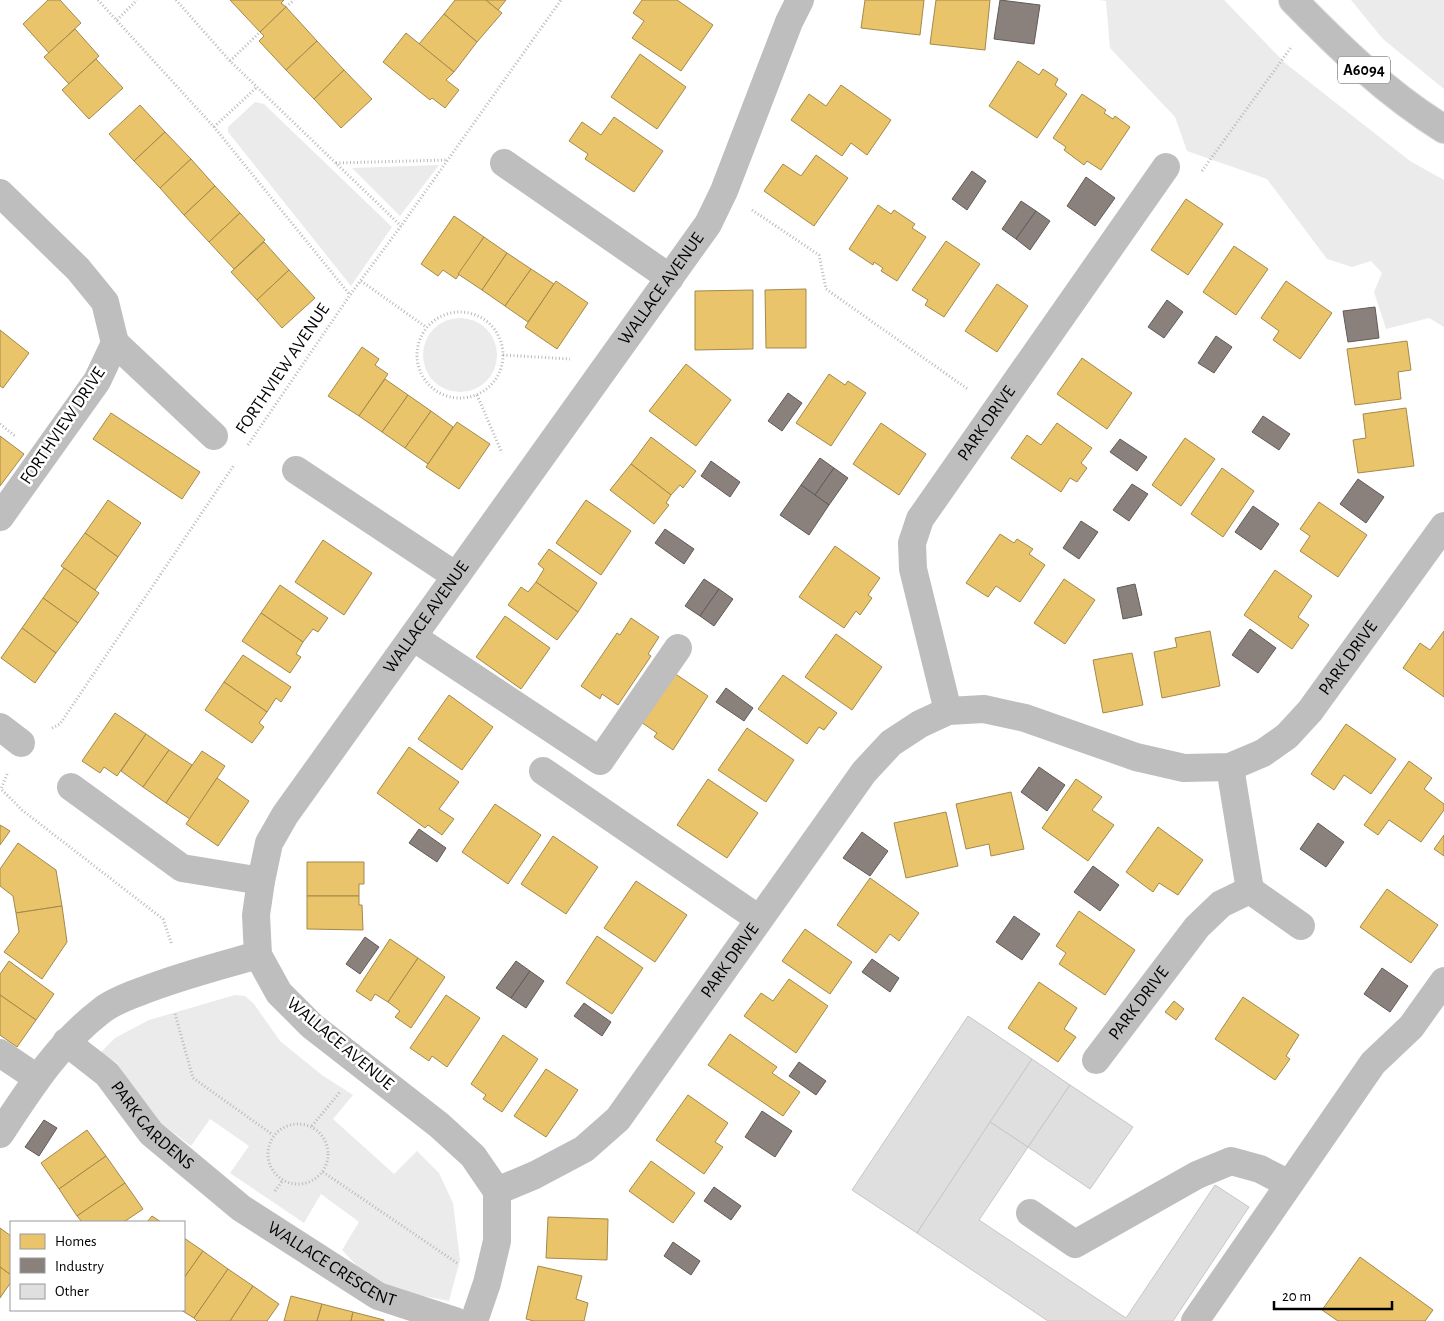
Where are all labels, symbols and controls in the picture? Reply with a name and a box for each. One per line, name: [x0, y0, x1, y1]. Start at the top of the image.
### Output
road number: A6094: [1338, 56, 1390, 84]
street label: WALLACE AVENUE: [615, 229, 708, 348]
street label: FORTHVIEW AVENUE: [233, 300, 333, 438]
street label: FORTHVIEW DRIVE: [17, 364, 109, 488]
street label: PARK DRIVE: [954, 383, 1019, 464]
street label: WALLACE AVENUE: [380, 558, 473, 677]
street label: PARK DRIVE: [1316, 617, 1381, 699]
street label: PARK DRIVE: [698, 920, 763, 1001]
street label: PARK DRIVE: [1106, 963, 1173, 1043]
street label: WALLACE AVENUE: [283, 994, 397, 1094]
street label: PARK GARDENS: [107, 1078, 197, 1173]
street label: WALLACE CRESCENT: [264, 1218, 398, 1310]
legend: [10, 1221, 185, 1311]
text: Homes: [55, 1234, 97, 1249]
text: Industry: [55, 1259, 104, 1274]
scale bar: [1274, 1278, 1392, 1310]
text: Other: [55, 1284, 89, 1299]
text: 20 m: [1282, 1289, 1311, 1304]

